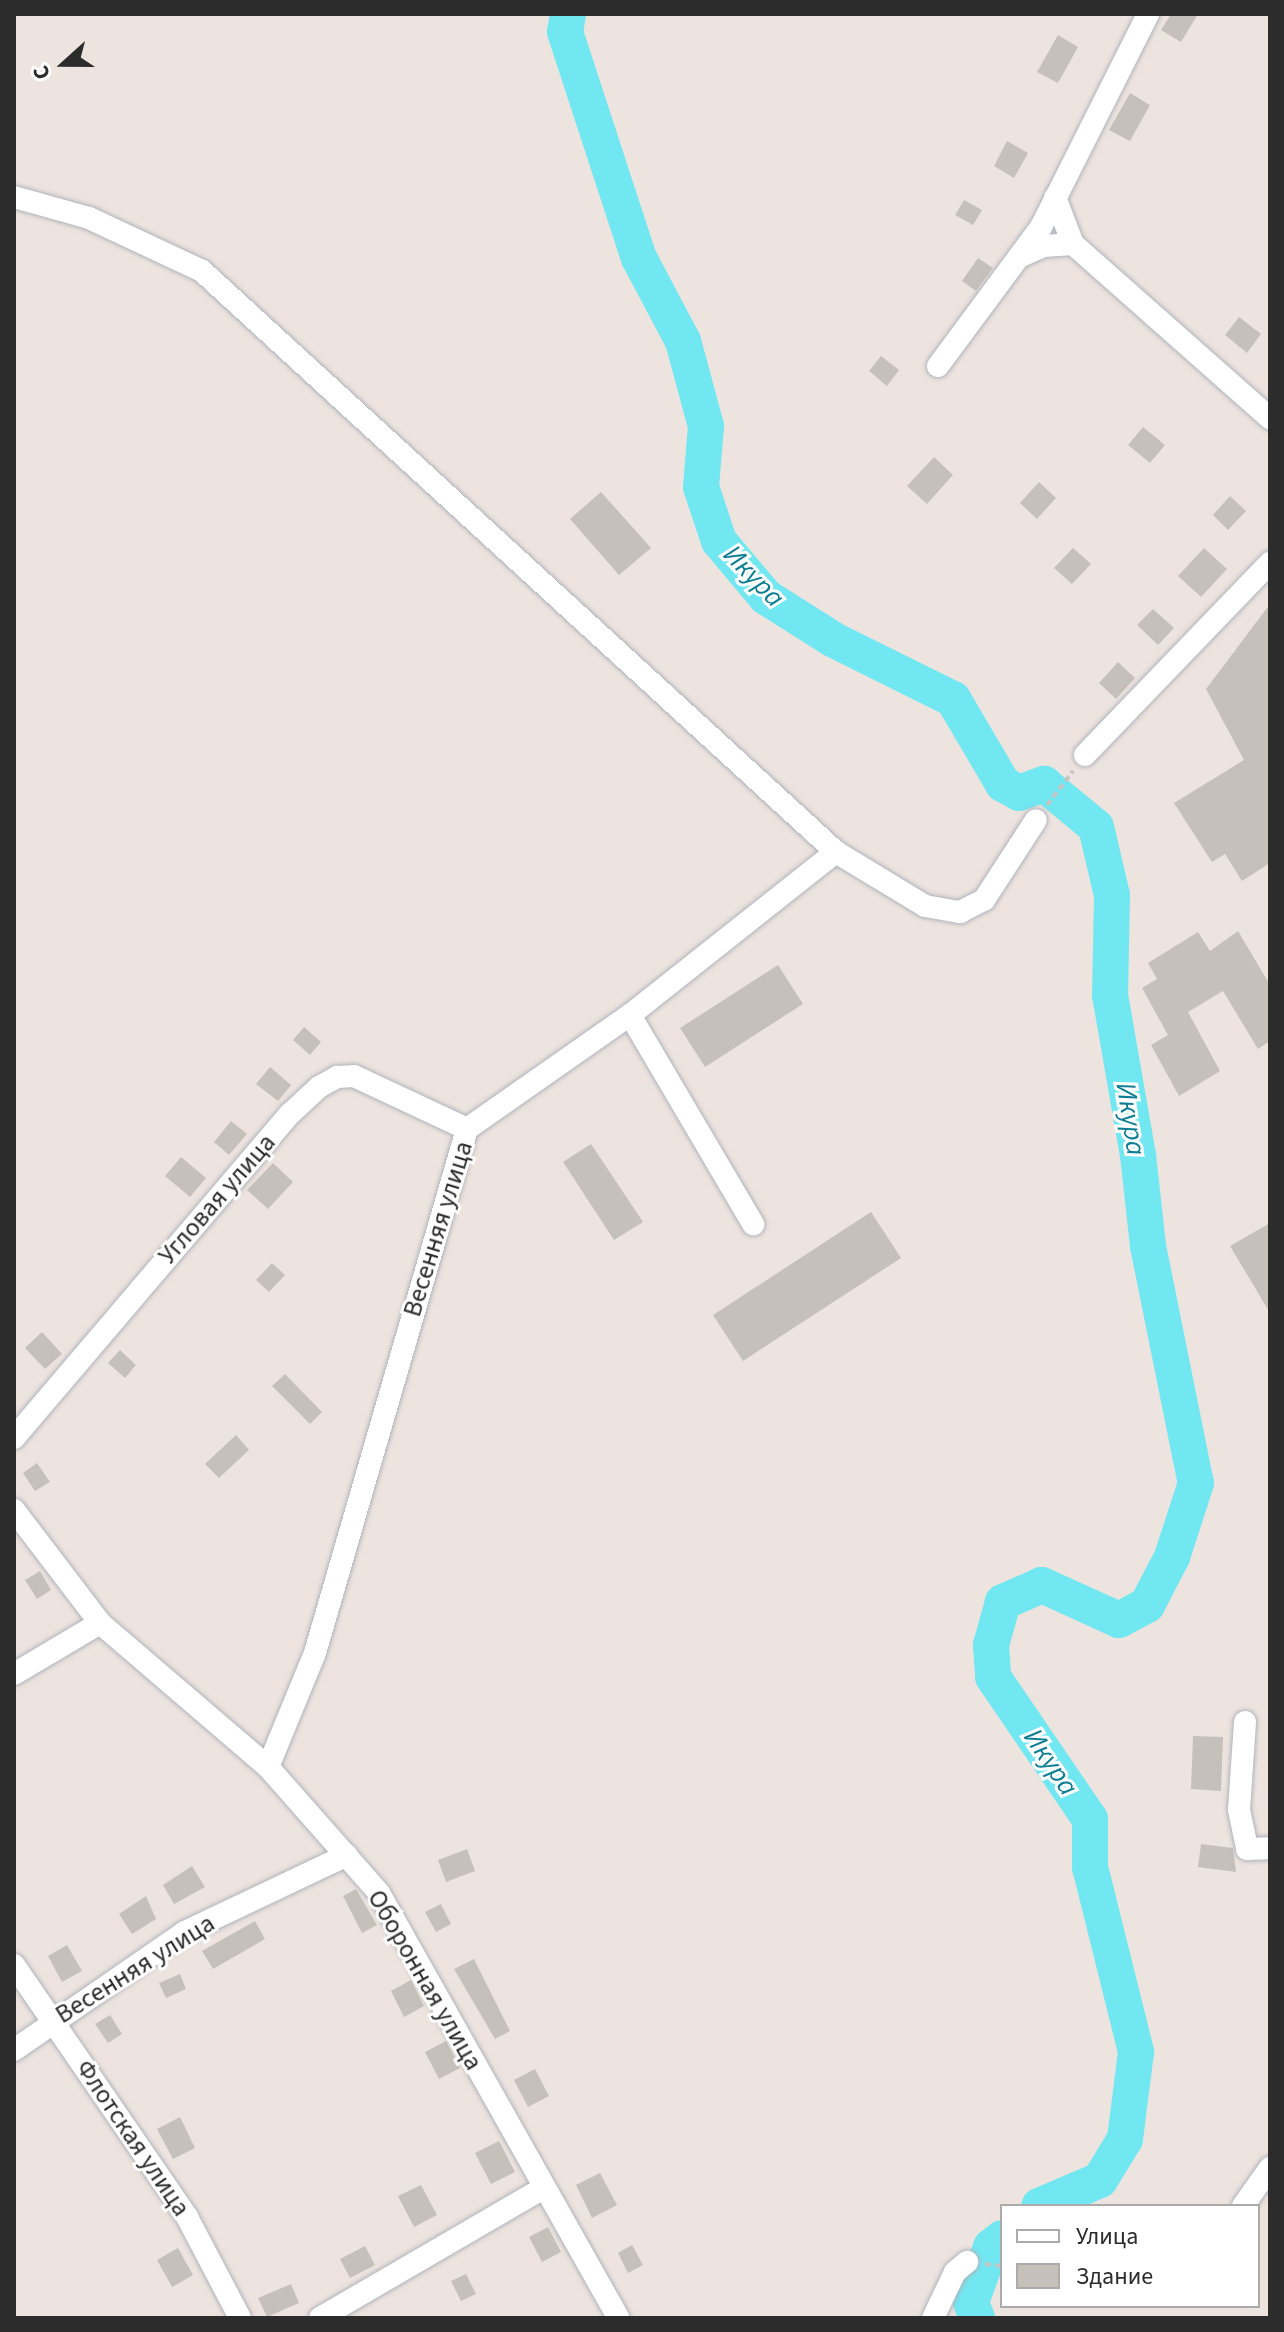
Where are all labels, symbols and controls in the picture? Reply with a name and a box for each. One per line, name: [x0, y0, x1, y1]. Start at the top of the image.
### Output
north arrow: [24, 24, 104, 104]
text: С: [24, 61, 59, 84]
water label: Икура: [716, 538, 792, 614]
water label: Икура: [1109, 1080, 1153, 1158]
street label: Угловая улица: [152, 1127, 282, 1271]
street label: Весенняя улица: [397, 1138, 479, 1320]
water label: Икура: [1017, 1722, 1085, 1802]
street label: Оборонная улица: [361, 1884, 489, 2076]
street label: Весенняя улица: [50, 1908, 220, 2030]
street label: Флотская улица: [69, 2054, 197, 2222]
legend: [1000, 2204, 1260, 2308]
text: Улица: [1076, 2219, 1138, 2254]
text: Здание: [1076, 2259, 1153, 2294]

